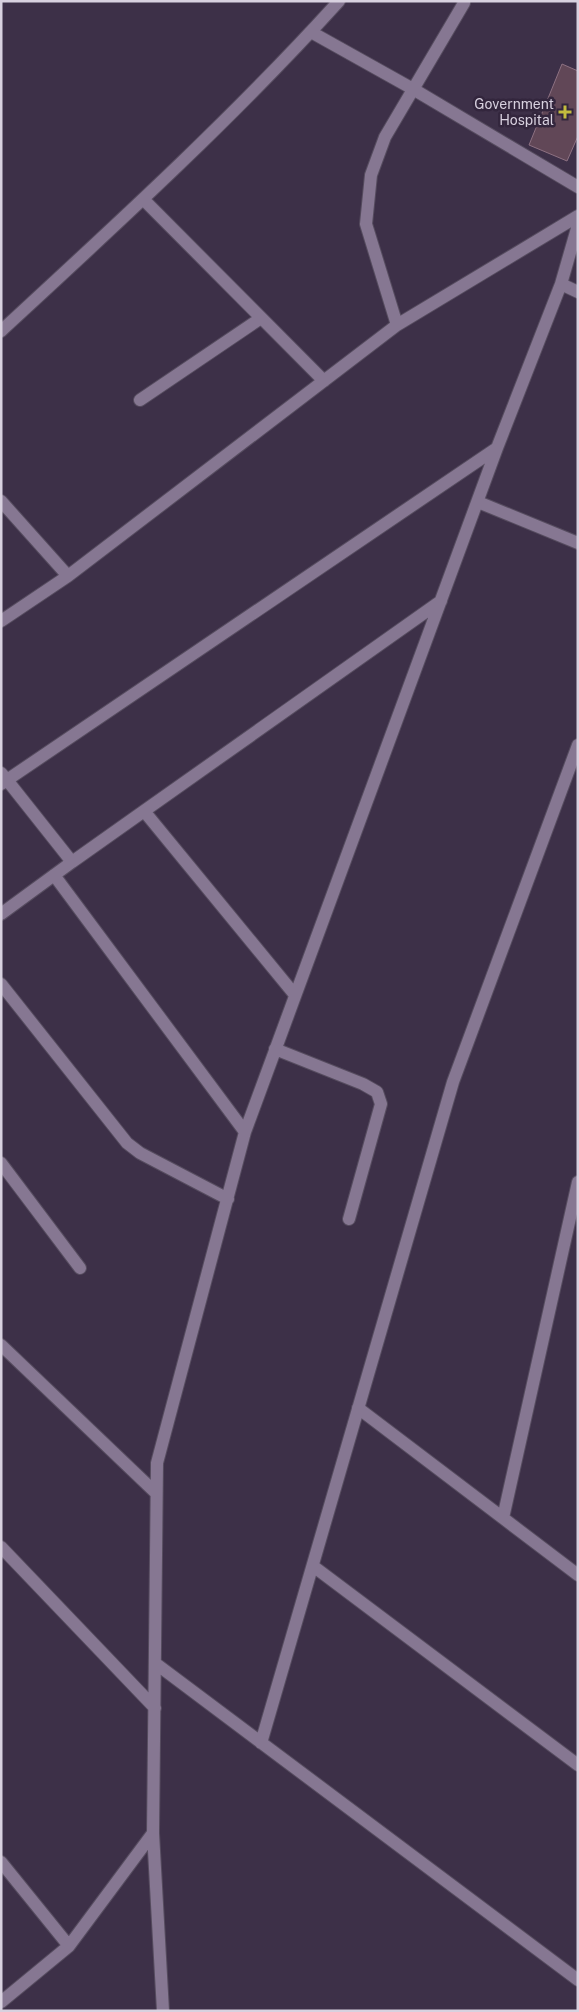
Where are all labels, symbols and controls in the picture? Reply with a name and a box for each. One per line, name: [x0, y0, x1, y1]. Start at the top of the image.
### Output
place label: Government Hospital: [474, 96, 554, 128]
marker: Government Hospital: [558, 105, 572, 119]

